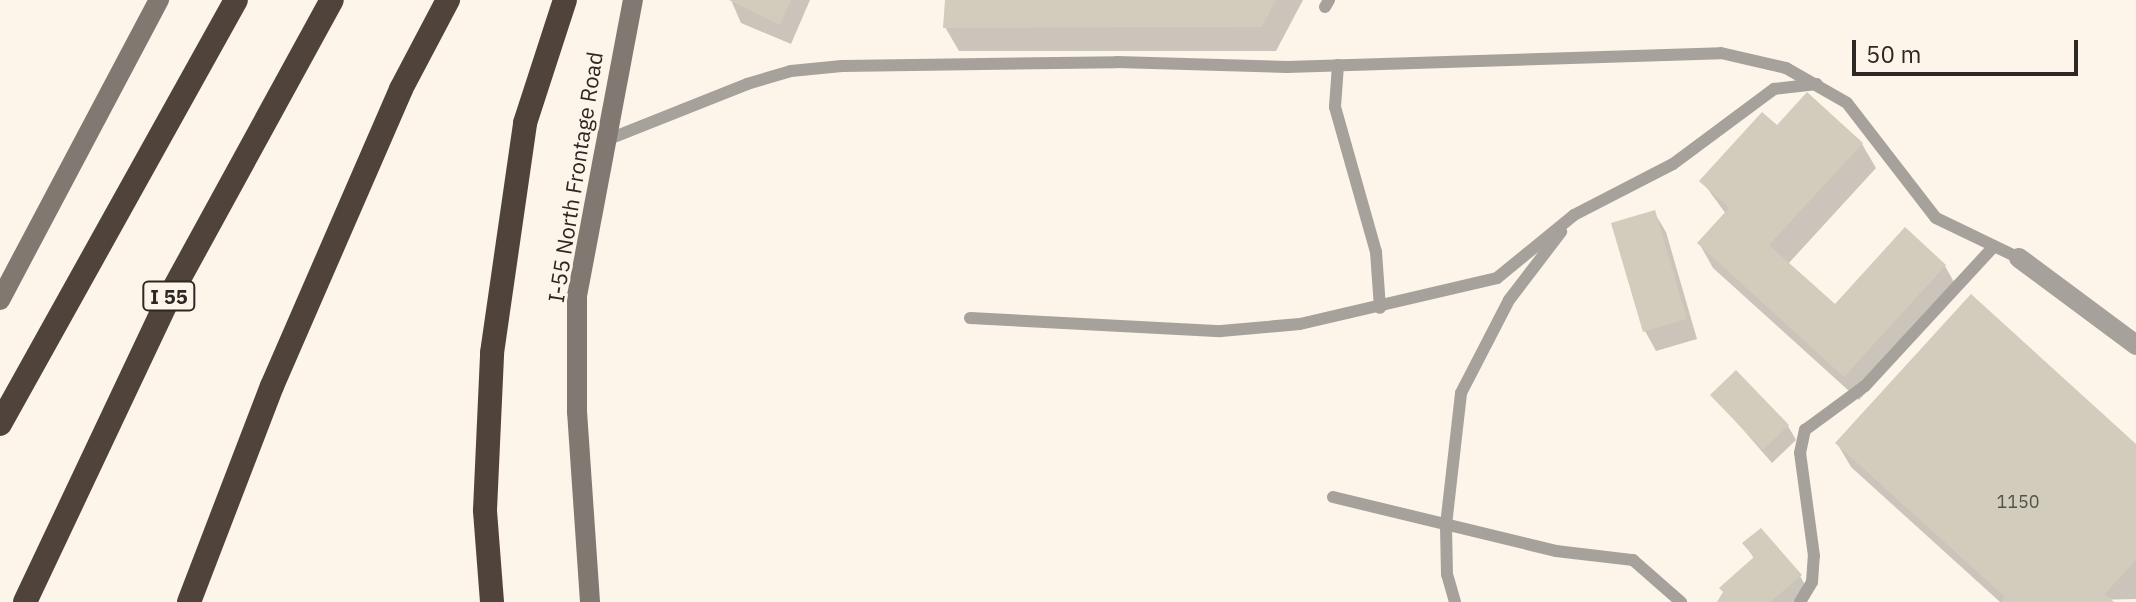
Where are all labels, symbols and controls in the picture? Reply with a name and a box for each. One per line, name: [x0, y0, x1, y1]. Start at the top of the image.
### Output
scale bar: [1856, 24, 2082, 74]
text: 50 m: [1866, 38, 1921, 70]
street label: I-55 North Frontage Road: [542, 50, 608, 304]
road number: I 55: [141, 280, 197, 312]
house number: 1150: [1996, 491, 2040, 513]

